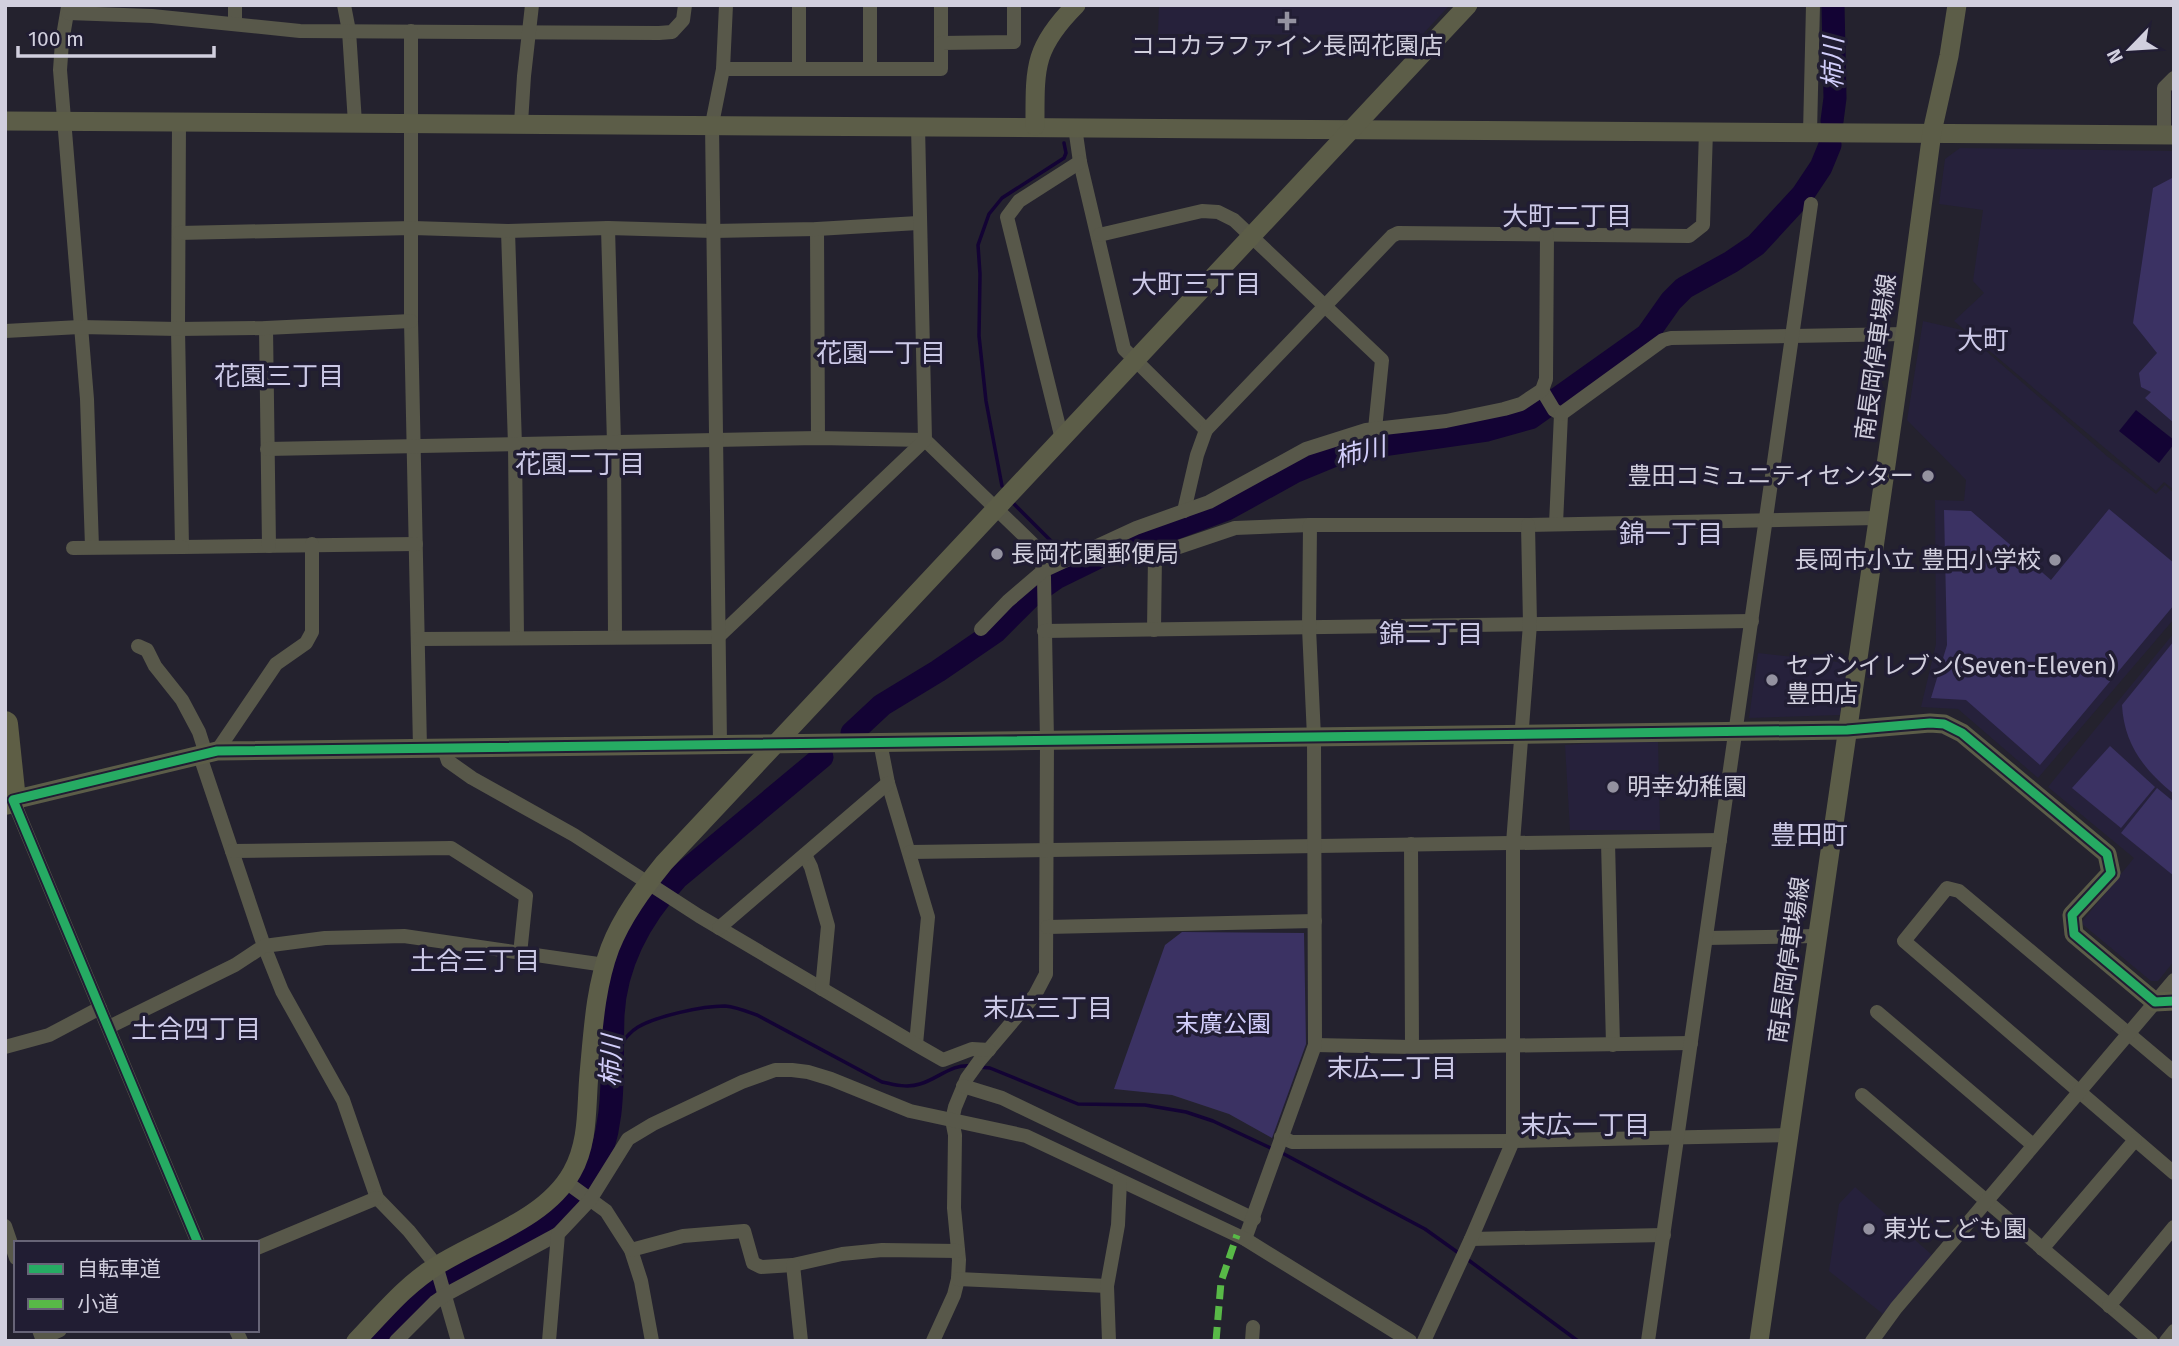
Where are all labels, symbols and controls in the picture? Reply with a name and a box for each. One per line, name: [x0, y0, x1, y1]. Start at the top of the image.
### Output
marker: ココカラファイン長岡花園店: [1279, 13, 1295, 29]
scale bar: [18, 14, 214, 58]
north arrow: [2095, 14, 2165, 84]
text: 100 m: [28, 26, 84, 52]
place label: ココカラファイン長岡花園店: [1131, 32, 1443, 60]
water label: 柿川: [1818, 34, 1850, 89]
text: N: [2102, 45, 2128, 67]
district label: 大町二丁目: [1502, 201, 1632, 232]
district label: 大町三丁目: [1131, 269, 1261, 300]
street label: 南長岡停車場線: [1850, 272, 1902, 442]
district label: 大町: [1957, 325, 2009, 356]
district label: 花園一丁目: [816, 338, 946, 369]
district label: 花園三丁目: [214, 361, 344, 392]
water label: 柿川: [1331, 430, 1392, 474]
district label: 花園二丁目: [515, 449, 645, 480]
place label: 豊田コミュニティセンター: [1627, 462, 1914, 490]
marker: 豊田コミュニティセンター: [1920, 468, 1936, 484]
district label: 錦一丁目: [1619, 519, 1723, 550]
place label: 長岡花園郵便局: [1011, 540, 1179, 568]
marker: 長岡花園郵便局: [989, 546, 1005, 562]
place label: 長岡市小立 豊田小学校: [1795, 546, 2041, 574]
marker: 長岡市小立 豊田小学校: [2047, 552, 2063, 568]
district label: 錦二丁目: [1379, 619, 1483, 650]
place label: セブンイレブン(Seven-Eleven) 豊田店: [1786, 652, 2116, 708]
marker: セブンイレブン(Seven-Eleven) 豊田店: [1764, 672, 1780, 688]
place label: 明幸幼稚園: [1627, 773, 1747, 801]
marker: 明幸幼稚園: [1605, 779, 1621, 795]
district label: 豊田町: [1770, 820, 1848, 851]
street label: 南長岡停車場線: [1763, 875, 1815, 1045]
district label: 土合三丁目: [410, 946, 540, 977]
district label: 末広三丁目: [983, 993, 1113, 1024]
park label: 末廣公園: [1175, 1010, 1271, 1038]
district label: 土合四丁目: [131, 1014, 261, 1045]
water label: 柿川: [595, 1032, 628, 1088]
district label: 末広二丁目: [1327, 1053, 1457, 1084]
district label: 末広一丁目: [1520, 1110, 1650, 1141]
place label: 東光こども園: [1883, 1215, 2027, 1243]
marker: 東光こども園: [1861, 1221, 1877, 1237]
legend: [14, 1241, 259, 1332]
text: 自転車道: [77, 1256, 161, 1282]
text: 小道: [77, 1291, 119, 1317]

